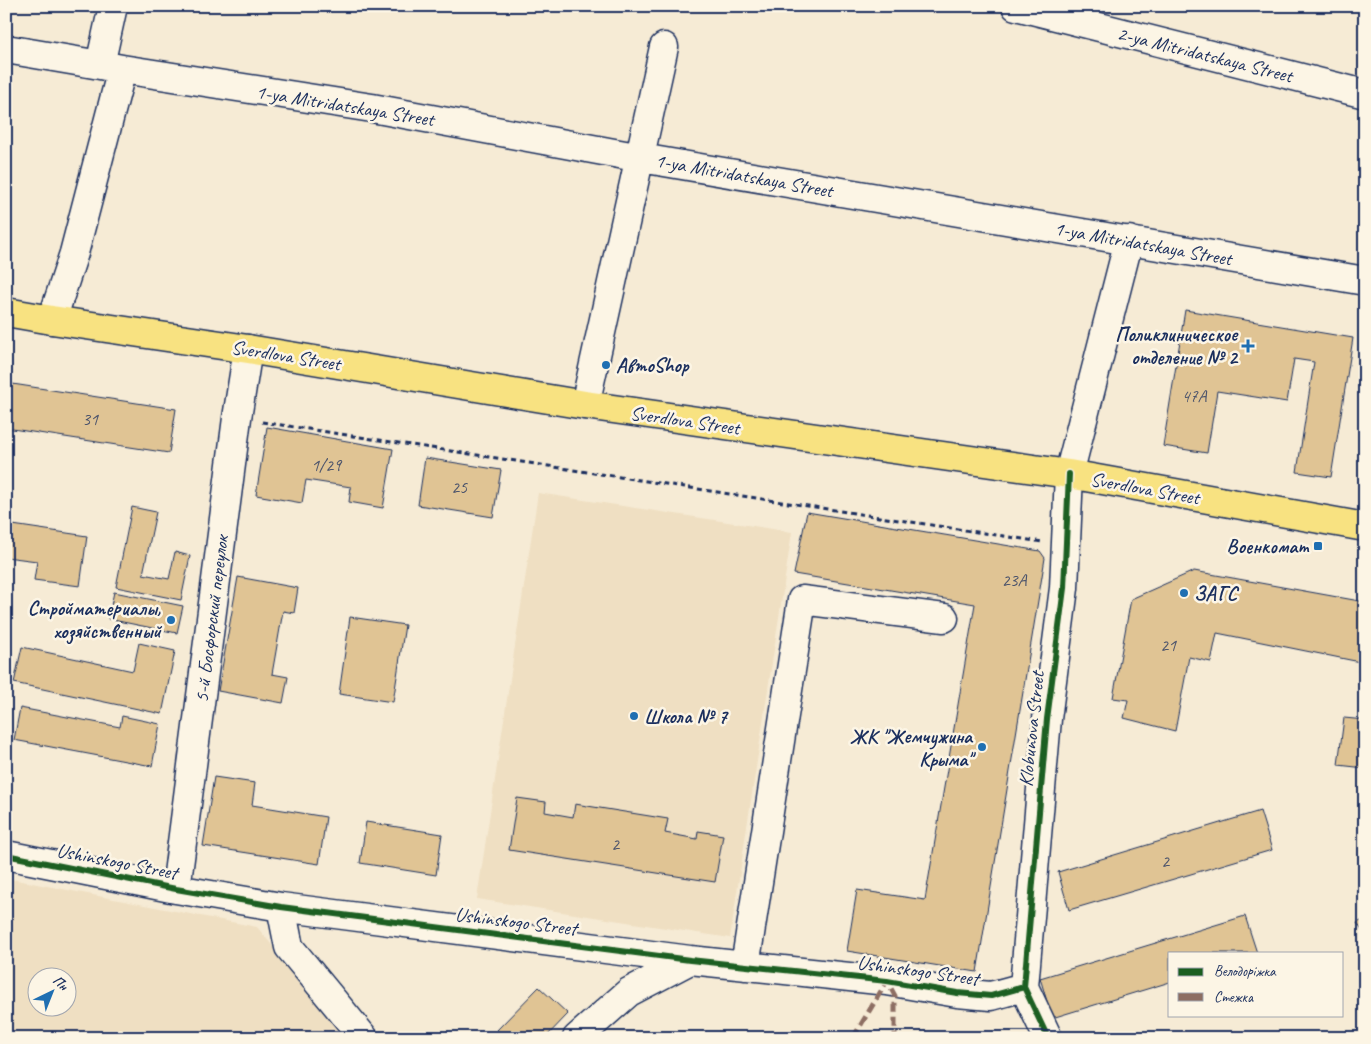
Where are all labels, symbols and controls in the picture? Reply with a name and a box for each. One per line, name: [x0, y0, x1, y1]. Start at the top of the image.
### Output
street label: 2-ya Mitridatskaya Street: [1115, 21, 1297, 89]
street label: 1-ya Mitridatskaya Street: [254, 79, 438, 132]
street label: 1-ya Mitridatskaya Street: [653, 148, 837, 204]
street label: 1-ya Mitridatskaya Street: [1052, 216, 1236, 272]
place label: Поликлиническое отделение № 2: [1115, 322, 1239, 370]
street label: Sverdlova Street: [230, 335, 345, 377]
marker: Поликлиническое отделение № 2: [1241, 339, 1255, 353]
place label: АвтоShop: [616, 353, 690, 378]
marker: АвтоShop: [600, 359, 612, 371]
house number: 47А: [1181, 385, 1208, 407]
street label: Sverdlova Street: [629, 400, 744, 441]
house number: 31: [82, 408, 99, 430]
house number: 1/29: [311, 454, 343, 476]
street label: Sverdlova Street: [1088, 467, 1204, 511]
house number: 25: [451, 476, 468, 498]
street label: 5-й Босфорский переулок: [189, 532, 234, 704]
place label: Военкомат: [1227, 534, 1310, 559]
marker: Военкомат: [1312, 540, 1324, 552]
house number: 23А: [1001, 569, 1028, 591]
place label: ЗАГС: [1194, 581, 1240, 606]
marker: ЗАГС: [1178, 587, 1190, 599]
place label: Стройматериалы, хозяйственный: [28, 596, 163, 645]
marker: Стройматериалы, хозяйственный: [165, 614, 177, 626]
house number: 21: [1160, 634, 1177, 656]
street label: Klobunova Street: [1013, 668, 1050, 788]
place label: Школа № 7: [644, 704, 729, 729]
marker: Школа № 7: [628, 710, 640, 722]
place label: ЖК "Жемчужина Крыма": [850, 724, 976, 772]
marker: ЖК "Жемчужина Крыма": [976, 741, 988, 753]
house number: 2: [611, 833, 621, 855]
street label: Ushinskogo Street: [55, 838, 183, 886]
house number: 2: [1161, 850, 1171, 872]
street label: Ushinskogo Street: [454, 902, 581, 942]
street label: Ushinskogo Street: [856, 950, 984, 992]
legend: [1168, 952, 1344, 1016]
text: Велодоріжка: [1214, 962, 1277, 981]
north arrow: [28, 966, 78, 1016]
text: Пн: [49, 972, 72, 995]
text: Стежка: [1214, 988, 1254, 1007]

